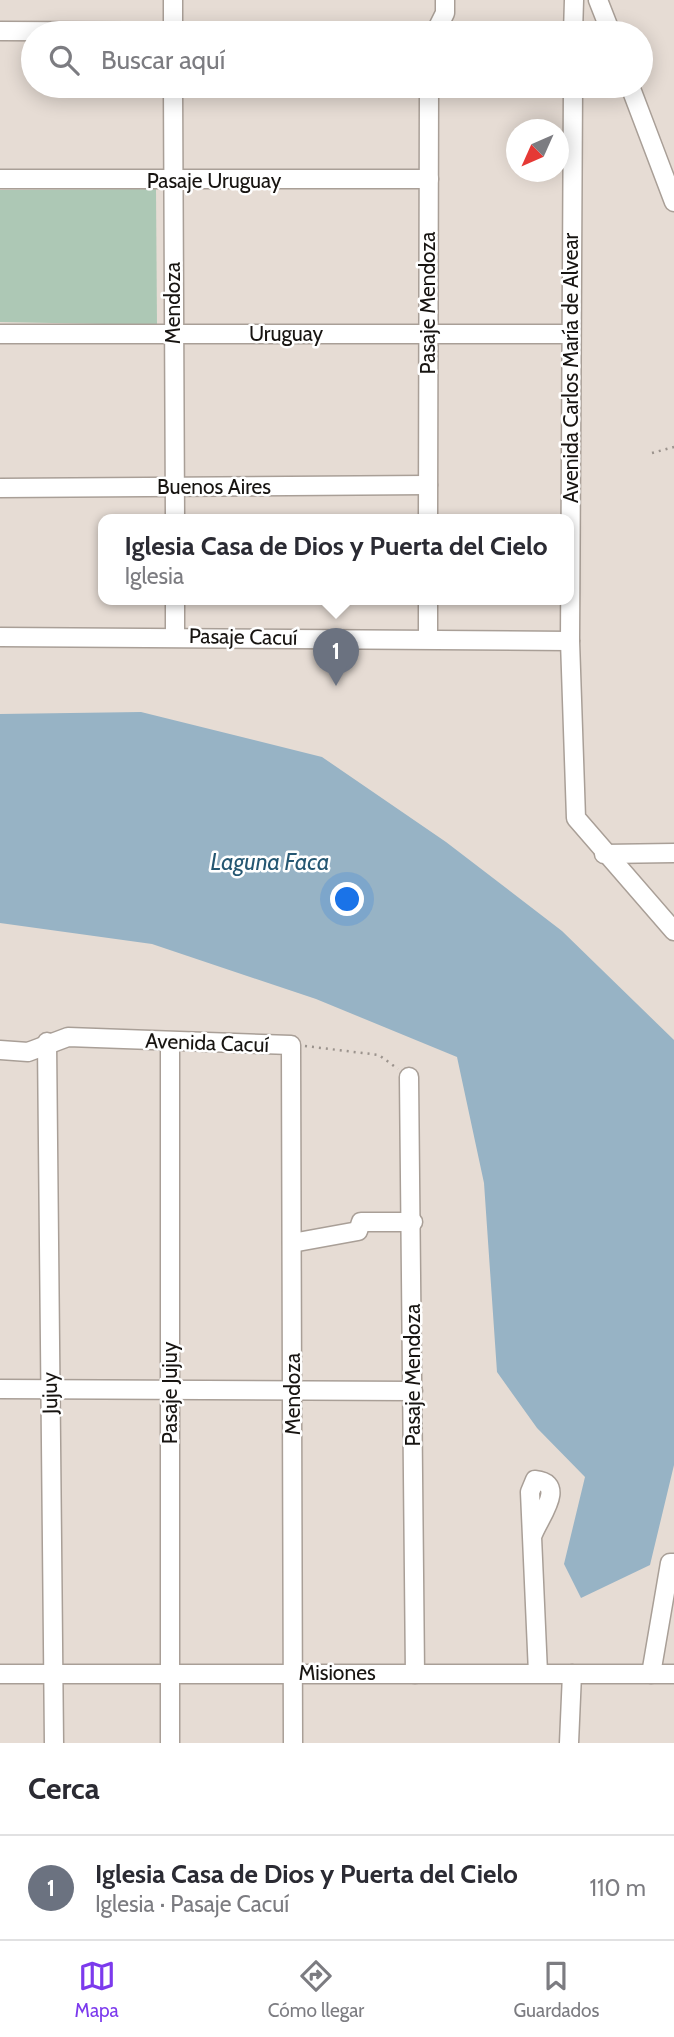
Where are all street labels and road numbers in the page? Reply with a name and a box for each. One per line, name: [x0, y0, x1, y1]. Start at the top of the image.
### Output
street label: Pasaje Uruguay: [147, 168, 282, 194]
street label: Pasaje Mendoza: [415, 232, 441, 374]
street label: Avenida Carlos María de Alvear: [558, 232, 583, 503]
street label: Mendoza: [160, 262, 185, 344]
street label: Uruguay: [249, 321, 324, 346]
street label: Buenos Aires: [157, 474, 271, 499]
street label: Pasaje Cacuí: [189, 623, 298, 651]
street label: Avenida Cacuí: [145, 1028, 270, 1057]
street label: Pasaje Mendoza: [400, 1304, 426, 1446]
street label: Pasaje Jujuy: [157, 1341, 183, 1444]
street label: Mendoza: [280, 1353, 305, 1435]
street label: Jujuy: [37, 1371, 63, 1415]
street label: Misiones: [298, 1660, 376, 1685]

